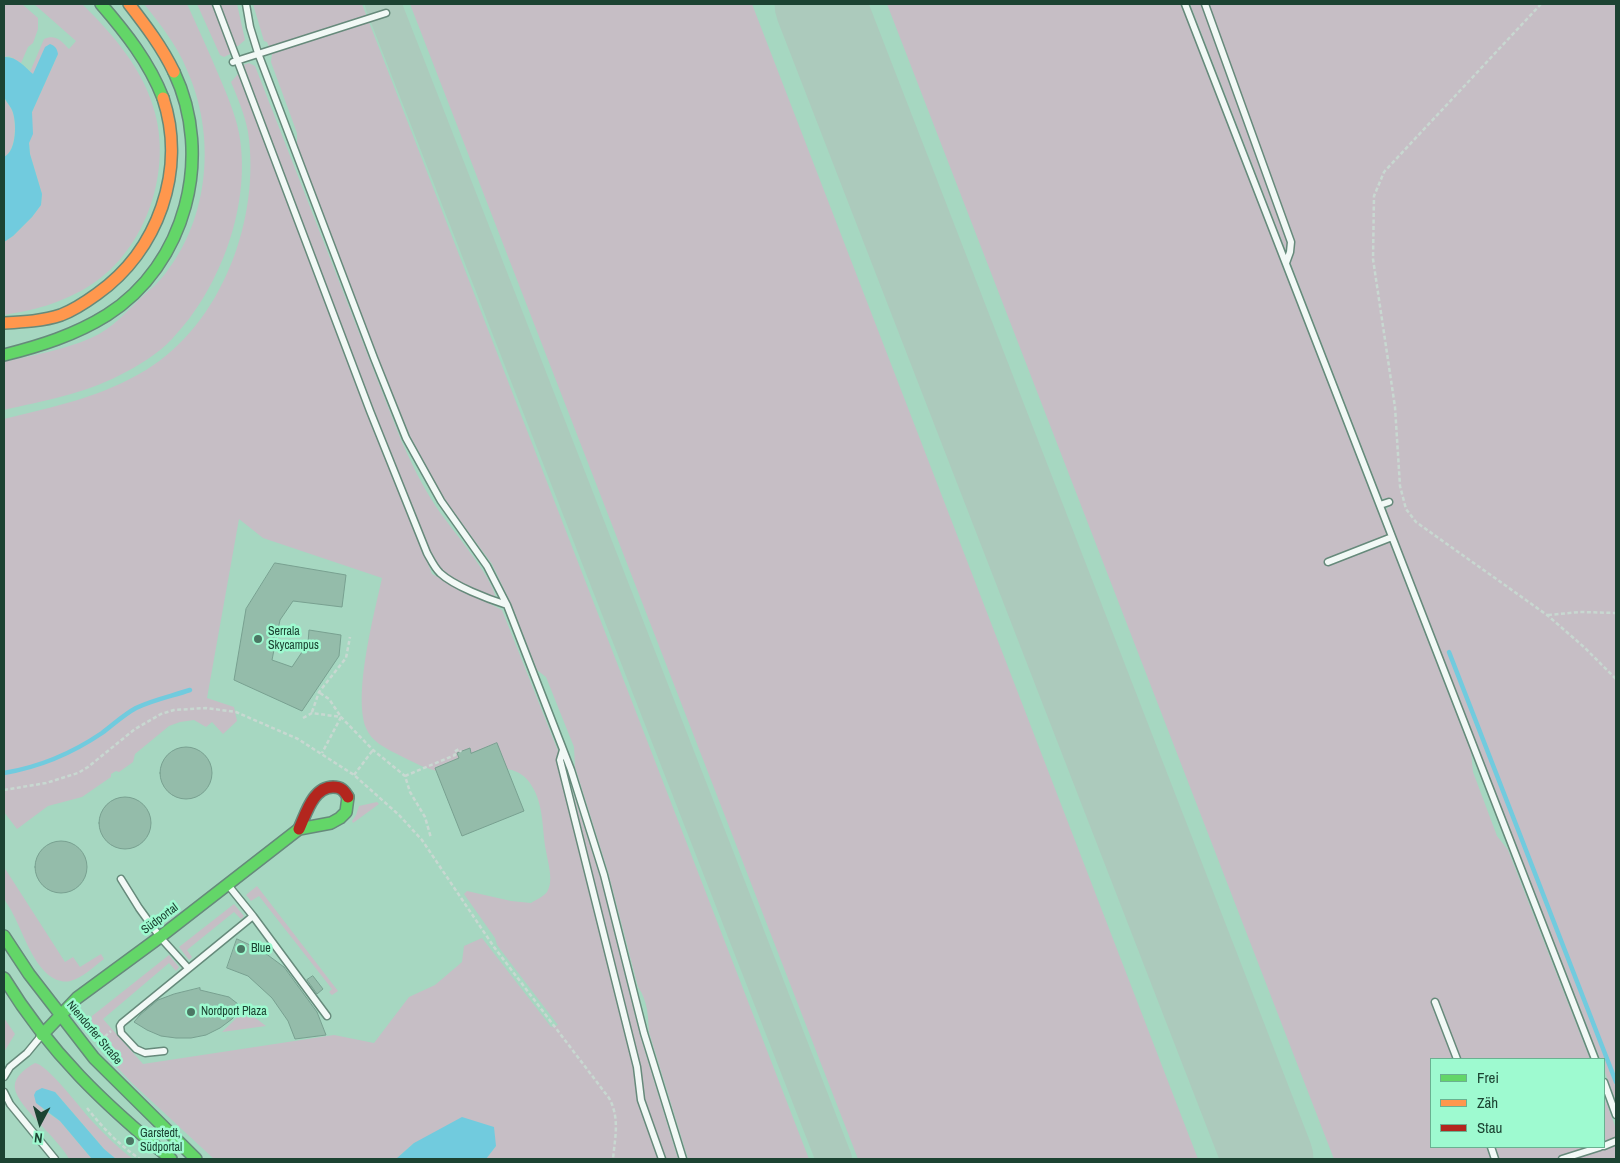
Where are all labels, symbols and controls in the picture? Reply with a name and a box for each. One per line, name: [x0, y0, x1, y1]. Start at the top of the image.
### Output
place label: Serrala Skycampus: [268, 625, 319, 653]
marker: Serrala Skycampus: [252, 633, 264, 645]
street label: Südportal: [139, 901, 181, 937]
place label: Blue: [251, 942, 271, 956]
marker: Blue: [235, 943, 247, 955]
street label: Niendorfer Straße: [63, 998, 125, 1068]
place label: Nordport Plaza: [201, 1005, 267, 1019]
marker: Nordport Plaza: [185, 1006, 197, 1018]
legend: [1430, 1058, 1605, 1148]
text: Frei: [1477, 1067, 1499, 1088]
text: Zäh: [1477, 1092, 1498, 1113]
north arrow: [15, 1098, 65, 1148]
text: Stau: [1477, 1117, 1502, 1138]
place label: Garstedt, Südportal: [140, 1127, 182, 1155]
text: N: [33, 1129, 44, 1147]
marker: Garstedt, Südportal: [124, 1135, 136, 1147]

